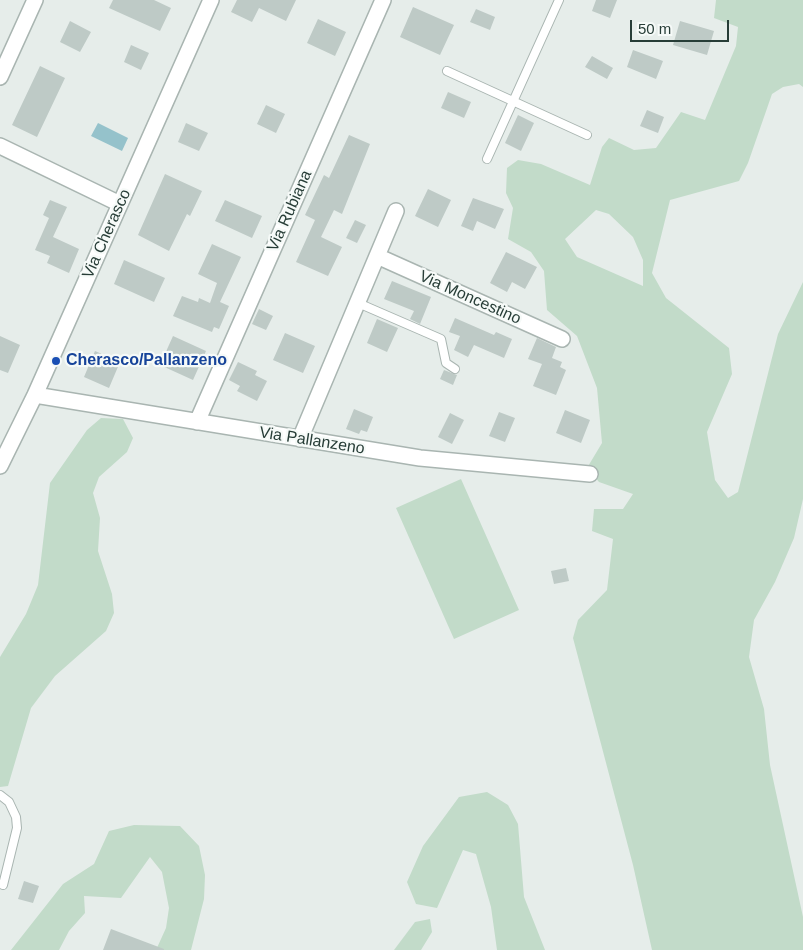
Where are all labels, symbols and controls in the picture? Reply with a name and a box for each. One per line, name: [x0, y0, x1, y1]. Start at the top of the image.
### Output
scale bar: [633, 10, 732, 42]
text: 50 m: [638, 20, 671, 37]
street label: Via Rubiana: [264, 167, 316, 255]
street label: Via Cherasco: [79, 186, 135, 282]
street label: Via Moncestino: [416, 267, 524, 329]
place label: Cherasco/Pallanzeno: [66, 351, 227, 371]
marker: Cherasco/Pallanzeno: [50, 355, 62, 367]
street label: Via Pallanzeno: [258, 423, 366, 459]

